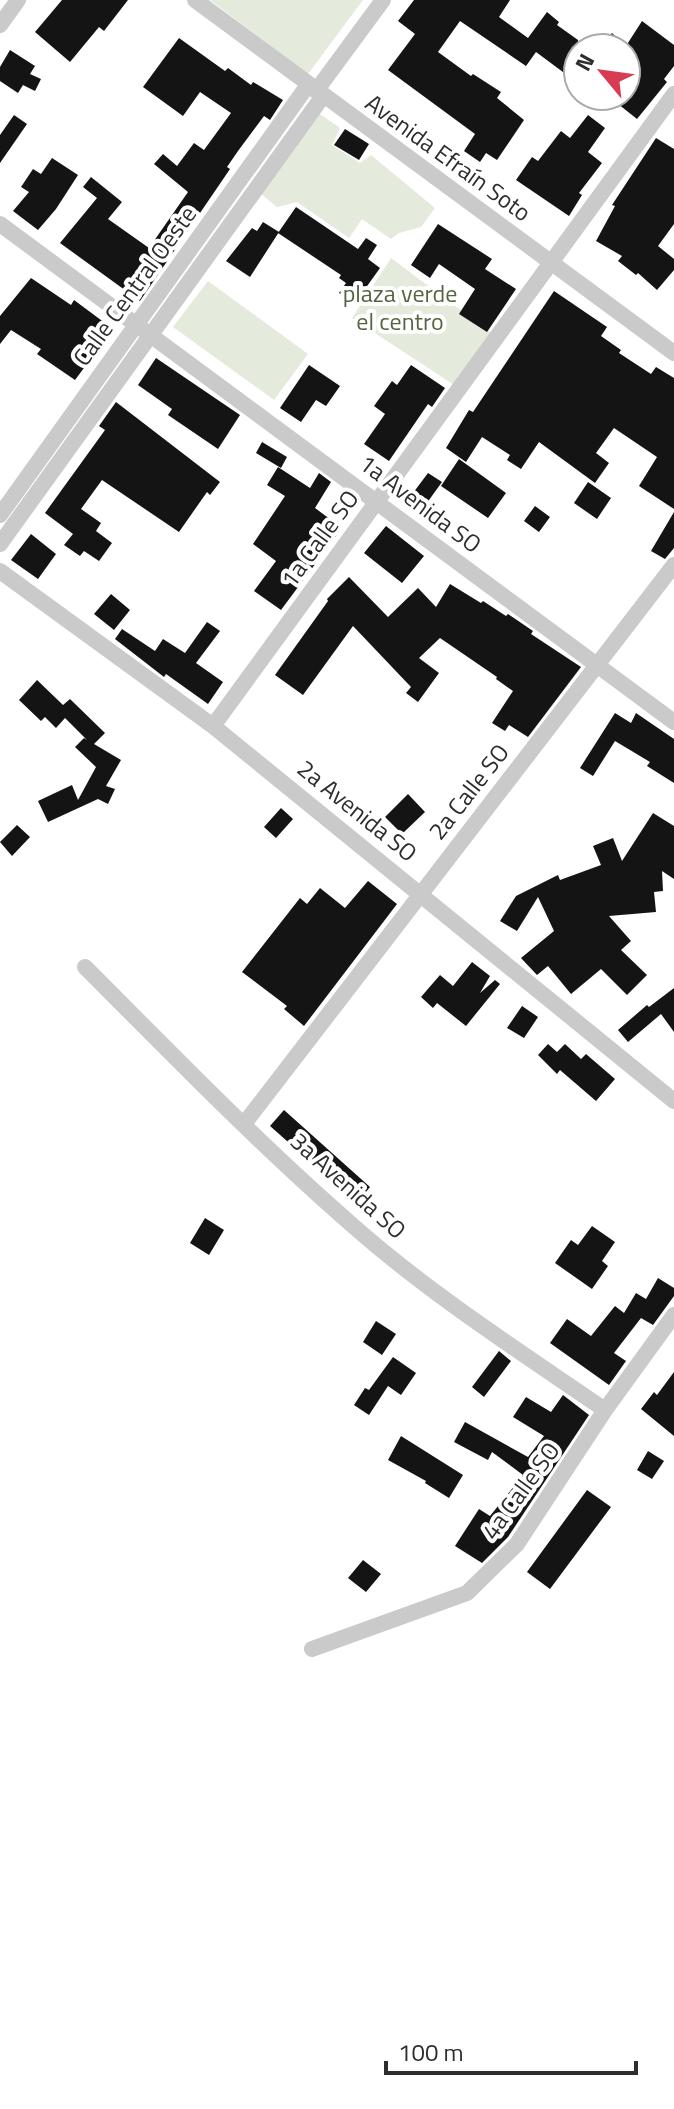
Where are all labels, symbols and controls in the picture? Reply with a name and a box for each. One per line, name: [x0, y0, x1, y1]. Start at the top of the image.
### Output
north arrow: [562, 32, 642, 112]
text: N: [566, 47, 603, 77]
street label: Avenida Efraín Soto: [358, 85, 539, 230]
street label: Calle Central Oeste: [64, 198, 205, 373]
park label: plaza verde el centro: [343, 275, 457, 339]
street label: 1a Avenida SO: [352, 445, 489, 561]
street label: 1a Calle SO: [271, 482, 367, 595]
street label: 2a Calle SO: [419, 736, 517, 847]
street label: 2a Avenida SO: [290, 751, 425, 870]
street label: 3a Avenida SO: [283, 1123, 415, 1247]
street label: 4a Calle SO: [472, 1434, 568, 1547]
scale bar: [386, 2025, 636, 2075]
text: 100 m: [398, 2034, 464, 2070]

